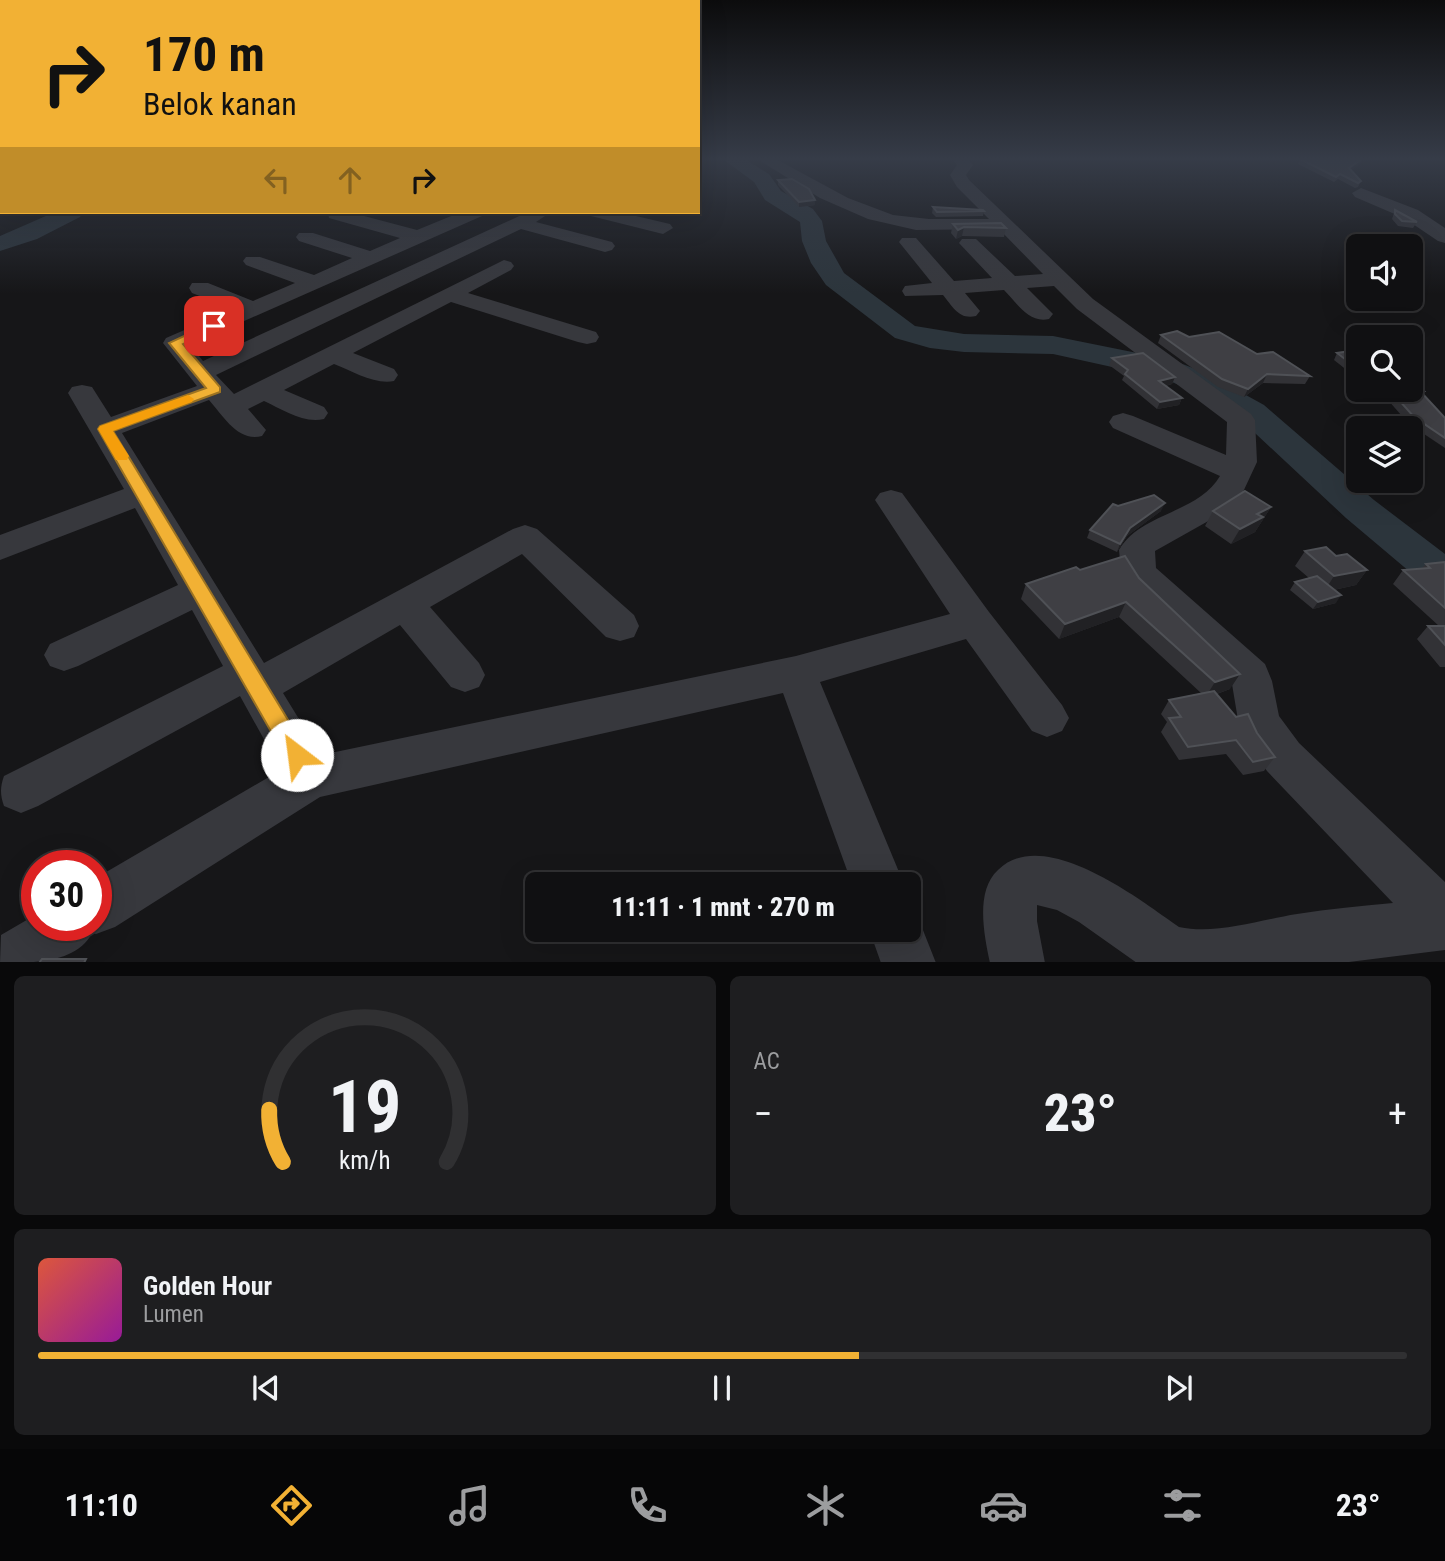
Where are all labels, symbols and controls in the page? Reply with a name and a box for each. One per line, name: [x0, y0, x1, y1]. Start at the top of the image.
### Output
text: 170 m: [143, 26, 265, 83]
icon: right: [28, 28, 119, 119]
text: Belok kanan: [143, 85, 297, 123]
icon: left: [258, 161, 296, 199]
icon: ahead: [331, 161, 369, 199]
icon: right: [404, 161, 442, 199]
map controls: [1346, 234, 1423, 493]
button: sound: [1346, 234, 1423, 311]
pin: [184, 296, 244, 356]
icon: arrive: [195, 307, 233, 345]
button: search: [1346, 325, 1423, 402]
button: layers: [1346, 416, 1423, 493]
position arrow: [260, 718, 334, 792]
speed limit sign: 30: [21, 850, 112, 941]
text: 11:11 · 1 mnt · 270 m: [611, 892, 835, 922]
text: AC: [754, 1048, 780, 1075]
text: 19: [328, 1064, 402, 1150]
text: 23°: [1044, 1083, 1117, 1144]
text: −: [754, 1092, 773, 1136]
text: +: [1388, 1092, 1407, 1136]
text: km/h: [339, 1145, 390, 1174]
text: Golden Hour: [143, 1271, 272, 1301]
text: Lumen: [143, 1301, 204, 1328]
icon: previous: [247, 1369, 285, 1407]
icon: pause: [703, 1369, 741, 1407]
icon: next: [1160, 1369, 1198, 1407]
icon: directions: [267, 1481, 316, 1530]
icon: music: [445, 1481, 494, 1530]
icon: phone: [623, 1481, 672, 1530]
icon: climate: [801, 1481, 850, 1530]
icon: car: [979, 1481, 1028, 1530]
icon: filters: [1158, 1481, 1207, 1530]
text: 11:10: [65, 1486, 138, 1524]
text: 23°: [1336, 1486, 1380, 1524]

